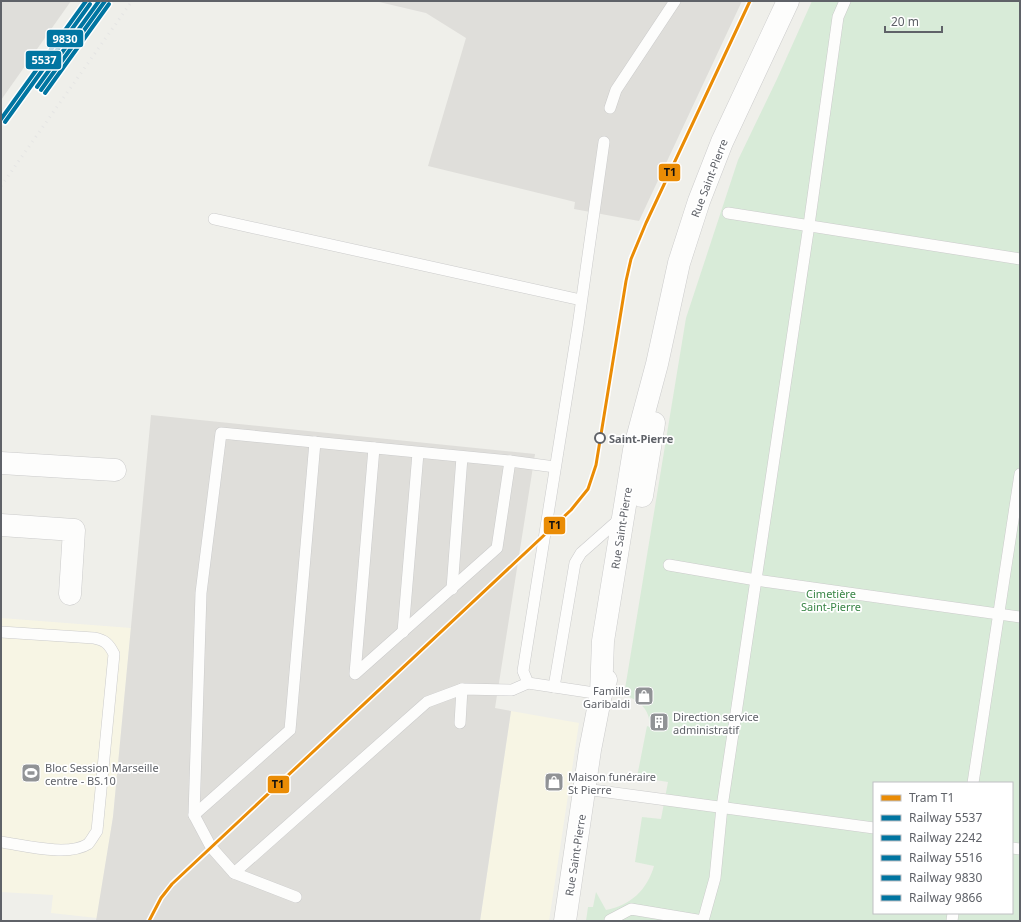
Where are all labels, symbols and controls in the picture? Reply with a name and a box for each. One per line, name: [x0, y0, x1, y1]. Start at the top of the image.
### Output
scale bar: [885, 8, 942, 34]
text: 20 m: [891, 13, 919, 30]
line badge: 9830: [46, 29, 84, 48]
text: 9830: [52, 31, 78, 46]
line badge: 5537: [25, 50, 62, 70]
text: 5537: [31, 52, 57, 67]
street label: Rue Saint-Pierre: [687, 137, 731, 219]
line badge: T1: [658, 163, 681, 182]
text: T1: [664, 164, 676, 179]
place label: Saint-Pierre: [609, 431, 674, 446]
marker: Saint-Pierre: [594, 432, 606, 444]
street label: Rue Saint-Pierre: [607, 486, 635, 570]
line badge: T1: [543, 516, 566, 535]
text: T1: [549, 517, 561, 532]
park label: Cimetière Saint-Pierre: [801, 586, 861, 614]
place label: Famille Garibaldi: [583, 683, 630, 711]
shop icon: Famille Garibaldi: [633, 685, 655, 707]
place label: Direction service administratif: [673, 709, 759, 737]
building icon: Direction service administratif: [648, 711, 670, 733]
place label: Bloc Session Marseille centre - BS.10: [45, 760, 159, 788]
sports icon: Bloc Session Marseille centre - BS.10: [20, 762, 42, 784]
place label: Maison funéraire St Pierre: [568, 769, 656, 797]
shop icon: Maison funéraire St Pierre: [543, 771, 565, 793]
line badge: T1: [267, 775, 290, 794]
text: T1: [272, 776, 284, 791]
legend: [873, 782, 1013, 914]
text: Tram T1: [909, 789, 954, 806]
text: Railway 5537: [909, 809, 982, 826]
street label: Rue Saint-Pierre: [561, 813, 589, 897]
text: Railway 2242: [909, 829, 982, 846]
text: Railway 5516: [909, 849, 982, 866]
text: Railway 9830: [909, 869, 982, 886]
text: Railway 9866: [909, 889, 982, 906]

